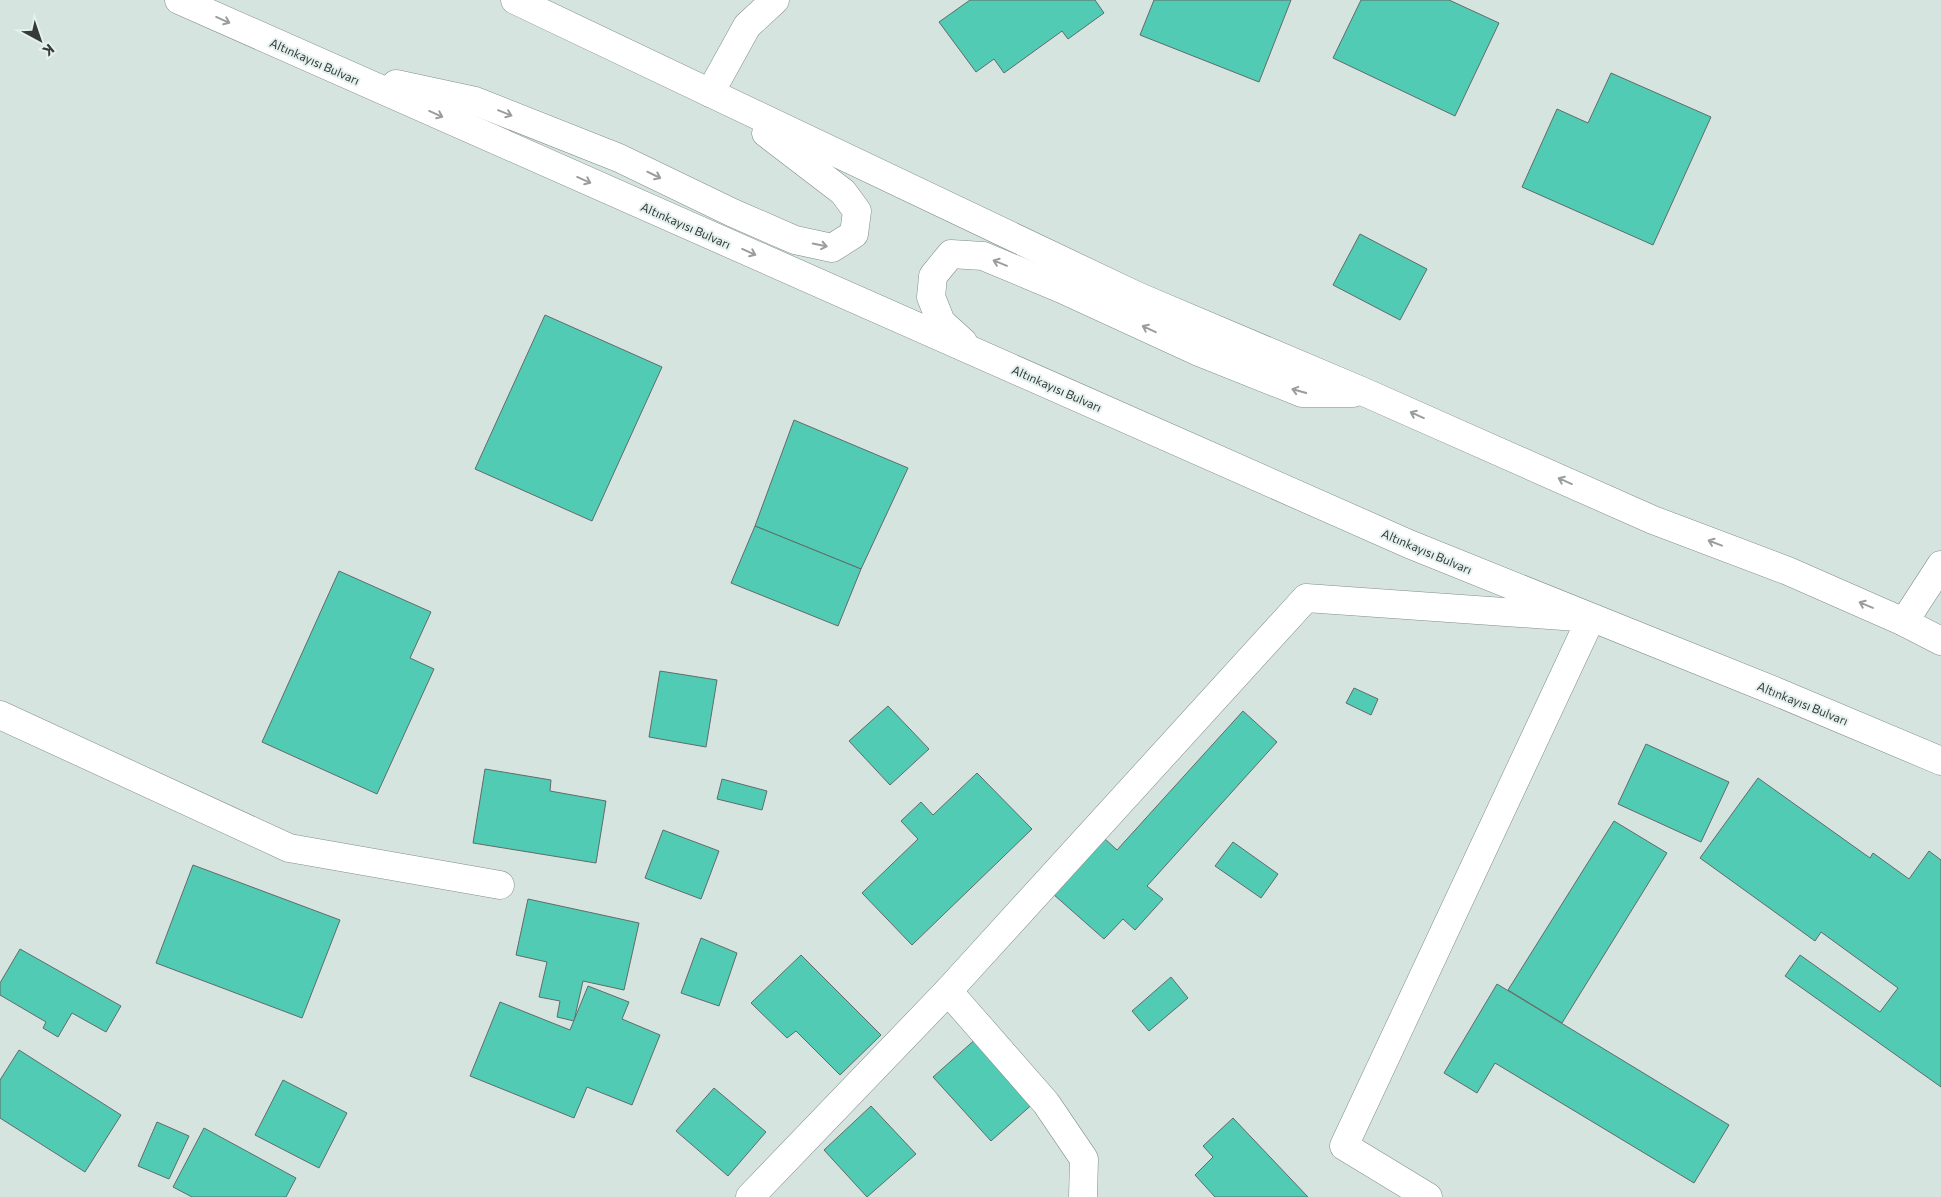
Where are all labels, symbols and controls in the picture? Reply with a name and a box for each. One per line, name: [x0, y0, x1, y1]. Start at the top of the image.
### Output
north arrow: [15, 15, 65, 65]
one-way arrow: [215, 15, 230, 25]
street label: Altınkayısı Bulvarı: [268, 35, 362, 87]
text: K: [39, 41, 58, 60]
one-way arrow: [496, 109, 512, 118]
one-way arrow: [428, 110, 443, 120]
one-way arrow: [647, 171, 662, 181]
one-way arrow: [576, 175, 591, 185]
street label: Altınkayısı Bulvarı: [639, 199, 733, 251]
one-way arrow: [811, 241, 827, 251]
one-way arrow: [741, 248, 756, 258]
one-way arrow: [993, 258, 1008, 268]
one-way arrow: [1142, 323, 1157, 333]
street label: Altınkayısı Bulvarı: [1010, 362, 1104, 414]
one-way arrow: [1291, 385, 1307, 395]
one-way arrow: [1410, 410, 1425, 420]
one-way arrow: [1558, 476, 1573, 485]
street label: Altınkayısı Bulvarı: [1380, 526, 1474, 576]
one-way arrow: [1708, 538, 1723, 548]
one-way arrow: [1859, 600, 1874, 610]
street label: Altınkayısı Bulvarı: [1756, 678, 1850, 728]

